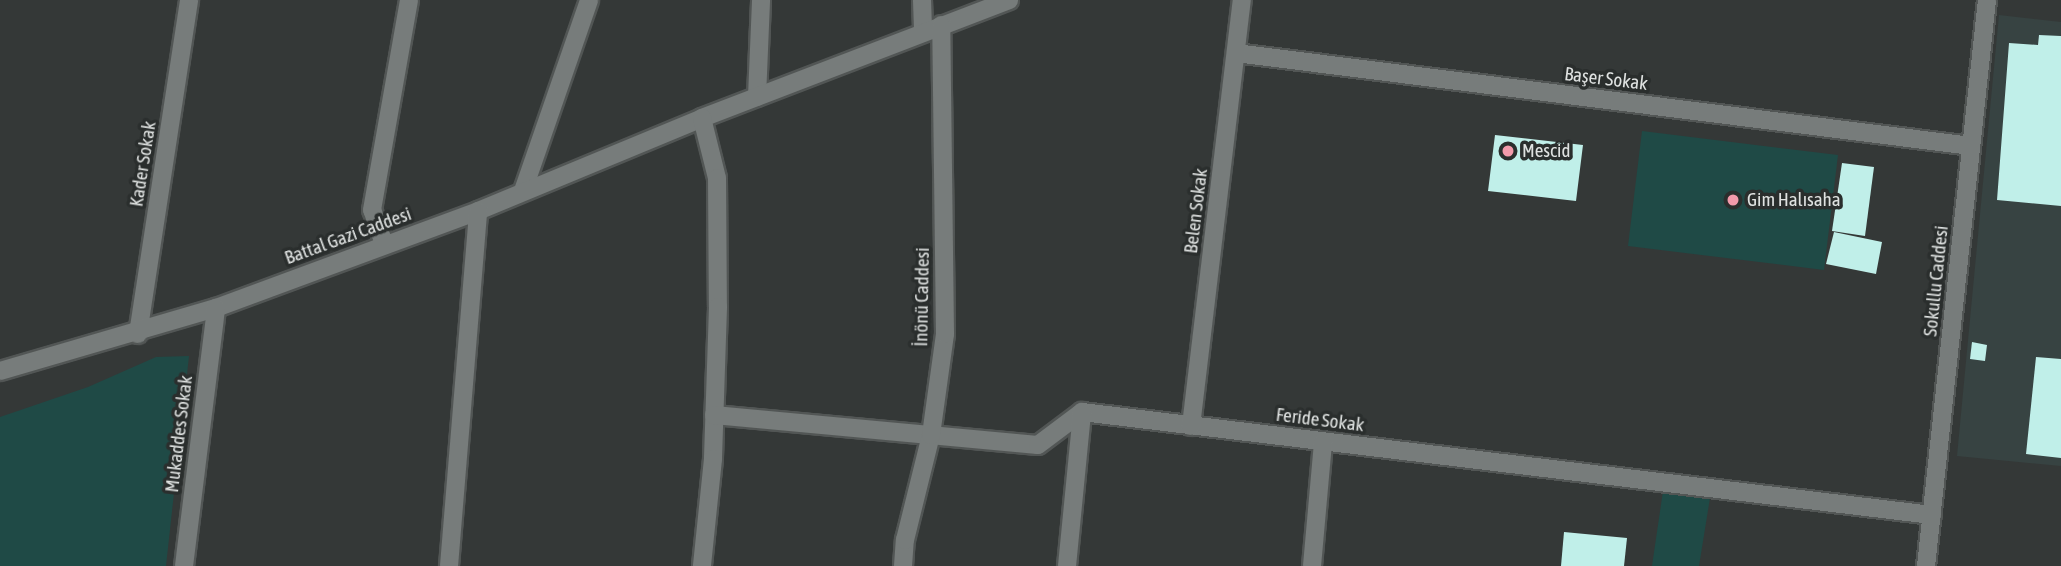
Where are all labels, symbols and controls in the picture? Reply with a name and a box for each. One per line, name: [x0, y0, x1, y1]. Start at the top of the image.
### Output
street label: Başer Sokak: [1563, 63, 1649, 95]
street label: Kader Sokak: [125, 120, 161, 208]
place label: Mescid: [1522, 140, 1570, 162]
marker: Mescid: [1500, 143, 1516, 159]
street label: Belen Sokak: [1179, 167, 1213, 255]
place label: Gim Halısaha: [1747, 189, 1841, 211]
marker: Gim Halısaha: [1725, 192, 1741, 208]
street label: Battal Gazi Caddesi: [282, 203, 414, 269]
street label: Sokullu Caddesi: [1919, 224, 1953, 338]
street label: İnönü Caddesi: [910, 247, 934, 347]
street label: Mukaddes Sokak: [161, 374, 197, 494]
street label: Feride Sokak: [1275, 403, 1365, 437]

